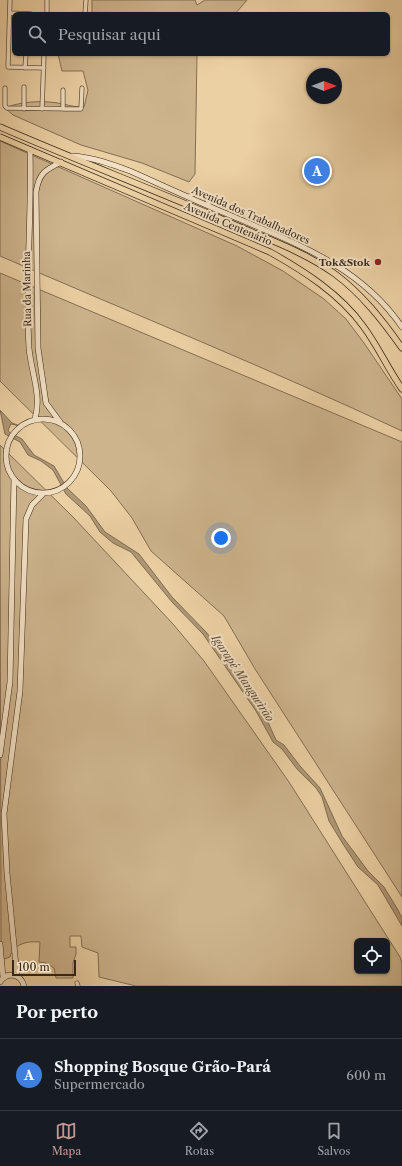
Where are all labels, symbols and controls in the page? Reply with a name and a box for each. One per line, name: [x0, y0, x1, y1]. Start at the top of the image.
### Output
search box: [12, 12, 390, 56]
icon: search: [26, 23, 48, 45]
text: Pesquisar aqui: [58, 25, 161, 44]
north arrow: [306, 68, 342, 104]
pin: A: [304, 156, 330, 186]
street label: Avenida dos Trabalhadores: [189, 183, 312, 247]
street label: Avenida Centenário: [181, 199, 274, 248]
street label: Rua da Marinha: [20, 250, 34, 327]
place label: Tok&Stok: [319, 256, 370, 269]
marker: Tok&Stok: [373, 257, 383, 267]
your location: [211, 528, 231, 548]
water label: Igarapé Mangueirão: [208, 631, 277, 724]
map controls: [354, 938, 390, 974]
button: locate: [354, 938, 390, 974]
scale bar: [12, 958, 76, 977]
text: 100 m: [18, 960, 50, 974]
text: Por perto: [16, 1002, 98, 1022]
text: Shopping Bosque Grão-Pará: [54, 1057, 271, 1076]
text: A: [24, 1067, 34, 1083]
text: 600 m: [346, 1067, 386, 1083]
text: Supermercado: [54, 1076, 145, 1092]
tab: Mapa: [52, 1120, 81, 1158]
tab: Rotas: [185, 1120, 214, 1158]
tab: Salvos: [318, 1120, 350, 1158]

